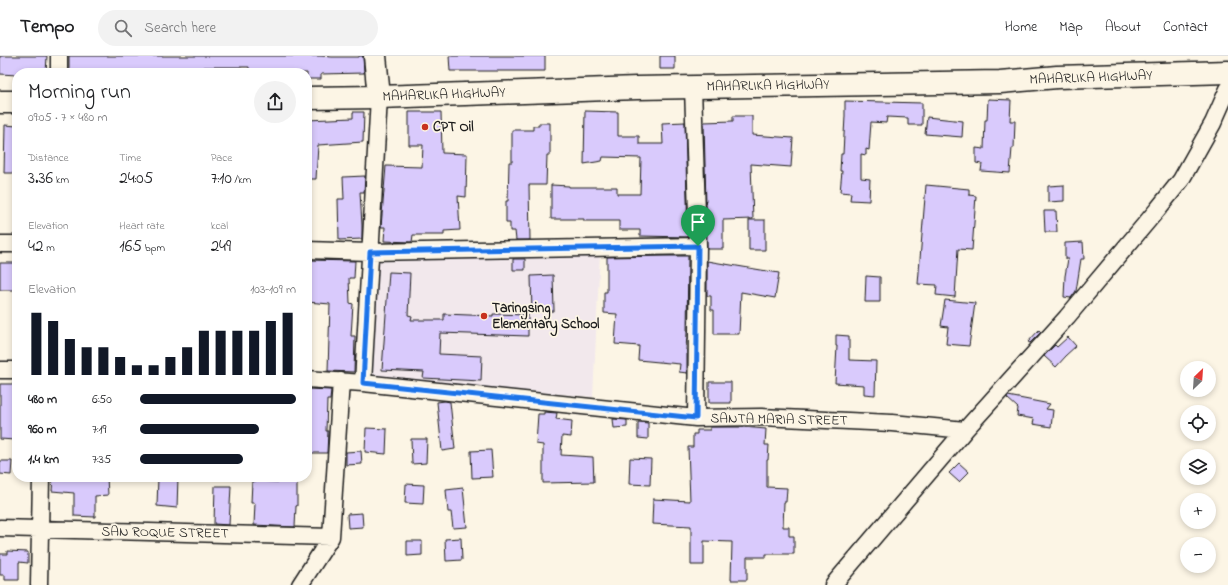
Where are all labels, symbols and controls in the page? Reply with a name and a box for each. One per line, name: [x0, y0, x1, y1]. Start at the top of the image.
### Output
search box: [98, 10, 378, 46]
text: Tempo: [20, 14, 74, 41]
icon: search: [112, 17, 134, 39]
text: Search here: [144, 17, 216, 39]
text: Home: [1005, 17, 1037, 38]
text: Map: [1059, 17, 1083, 38]
text: About: [1105, 17, 1141, 38]
text: Contact: [1163, 17, 1208, 38]
street label: MAHARLIKA HIGHWAY: [1029, 65, 1154, 91]
street label: MAHARLIKA HIGHWAY: [706, 74, 830, 98]
text: Morning run: [28, 77, 131, 109]
button: share: [254, 81, 296, 123]
street label: MAHARLIKA HIGHWAY: [382, 82, 507, 108]
text: 09:05 · 7 × 480 m: [28, 108, 108, 127]
place label: CPT Oil: [433, 117, 474, 138]
marker: CPT Oil: [420, 122, 430, 132]
text: Distance: [28, 150, 69, 166]
text: Time: [119, 150, 141, 166]
text: Pace: [211, 150, 232, 166]
text: 3.36: [28, 166, 53, 191]
text: 24:05: [119, 166, 153, 191]
text: 7:10: [211, 166, 232, 191]
text: km: [53, 172, 69, 188]
text: /km: [232, 172, 251, 188]
pin: [681, 205, 715, 246]
icon: arrive: [687, 211, 709, 233]
text: Elevation: [28, 218, 68, 234]
text: Heart rate: [119, 218, 164, 234]
text: kcal: [211, 218, 228, 234]
text: 42: [28, 234, 43, 259]
text: 165: [119, 234, 142, 259]
text: 249: [211, 234, 231, 259]
text: m: [43, 240, 55, 256]
text: bpm: [142, 240, 165, 256]
text: Elevation: [28, 280, 76, 299]
text: 103–109 m: [250, 280, 296, 299]
place label: Taringsing Elementary School: [492, 298, 600, 337]
marker: Taringsing Elementary School: [479, 311, 489, 321]
north arrow: [1180, 361, 1216, 397]
map controls: [1180, 361, 1216, 573]
text: 480 m: [28, 390, 57, 409]
text: 6:50: [92, 390, 112, 409]
button: locate: [1180, 405, 1216, 441]
street label: SANTA MARIA STREET: [710, 408, 848, 432]
text: 960 m: [28, 420, 57, 439]
text: 7:19: [92, 420, 107, 439]
button: layers: [1180, 449, 1216, 485]
text: 1.4 km: [28, 450, 59, 469]
text: 7:35: [92, 450, 111, 469]
button: +: [1180, 493, 1216, 529]
street label: SAN ROQUE STREET: [101, 521, 229, 545]
button: −: [1180, 537, 1216, 573]

